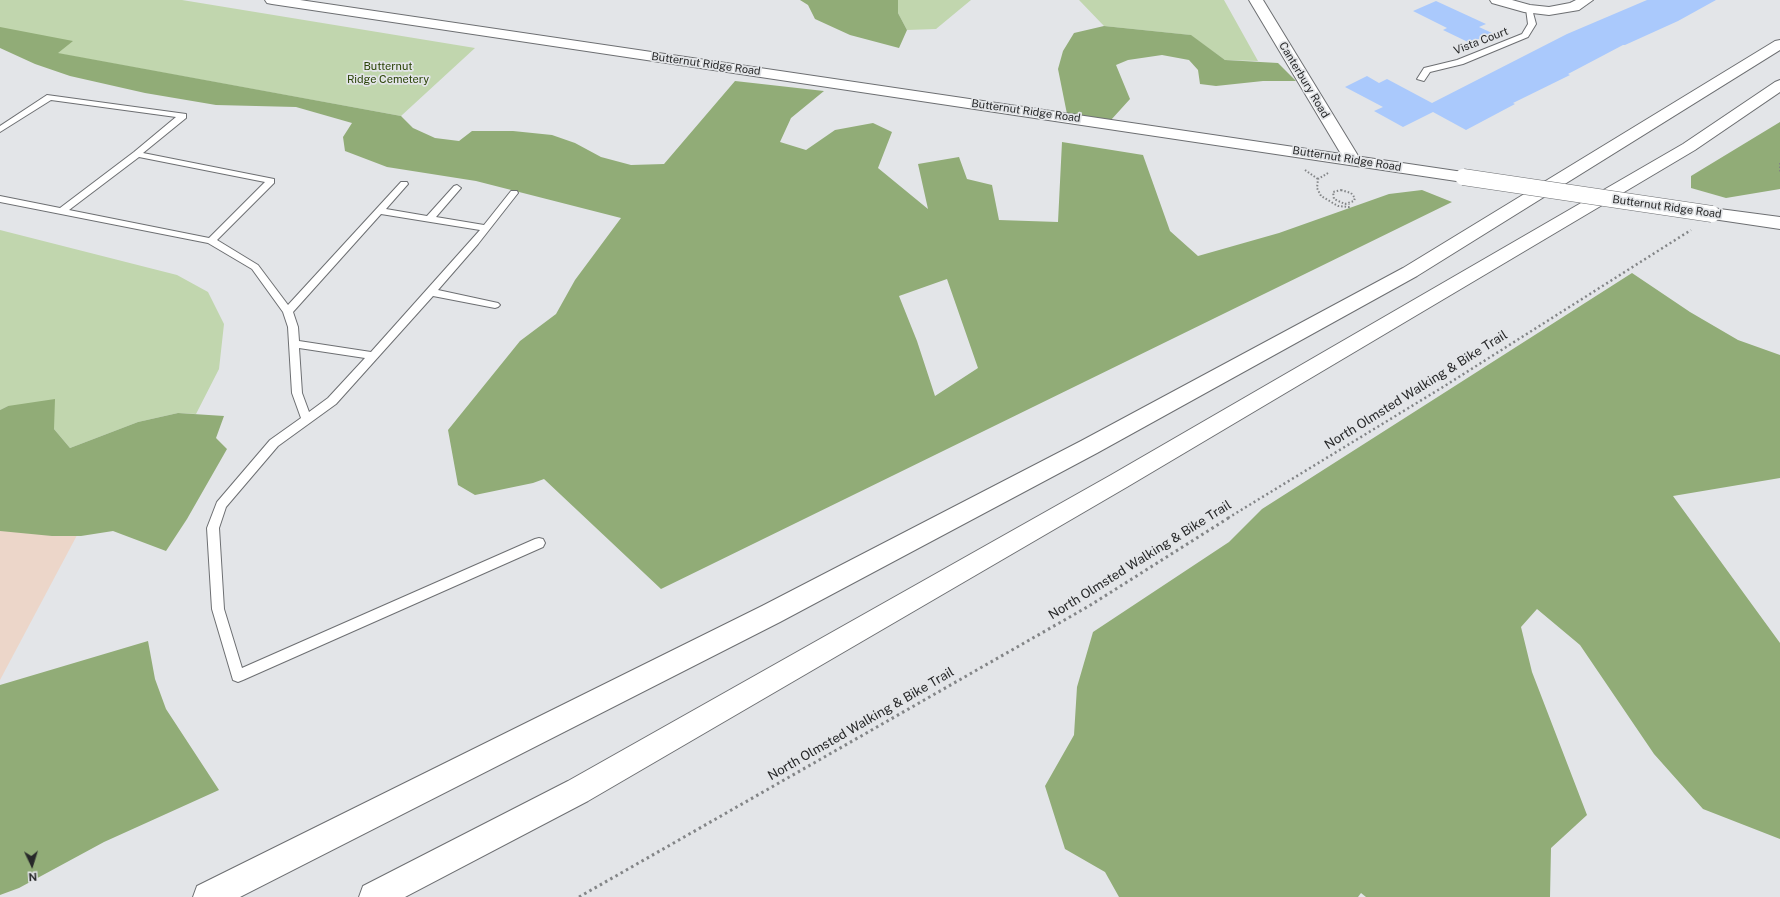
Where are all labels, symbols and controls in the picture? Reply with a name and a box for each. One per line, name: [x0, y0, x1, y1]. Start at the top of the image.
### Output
street label: Vista Court: [1452, 25, 1510, 57]
street label: Canterbury Road: [1276, 40, 1332, 120]
street label: Butternut Ridge Road: [651, 50, 761, 78]
park label: Butternut Ridge Cemetery: [347, 60, 429, 86]
street label: Butternut Ridge Road: [971, 97, 1081, 125]
street label: Butternut Ridge Road: [1292, 144, 1402, 174]
street label: Butternut Ridge Road: [1612, 193, 1722, 221]
street label: North Olmsted Walking & Bike Trail: [1322, 327, 1510, 453]
street label: North Olmsted Walking & Bike Trail: [1046, 497, 1234, 623]
street label: North Olmsted Walking & Bike Trail: [765, 664, 957, 784]
north arrow: [12, 845, 52, 885]
text: N: [28, 871, 38, 883]

